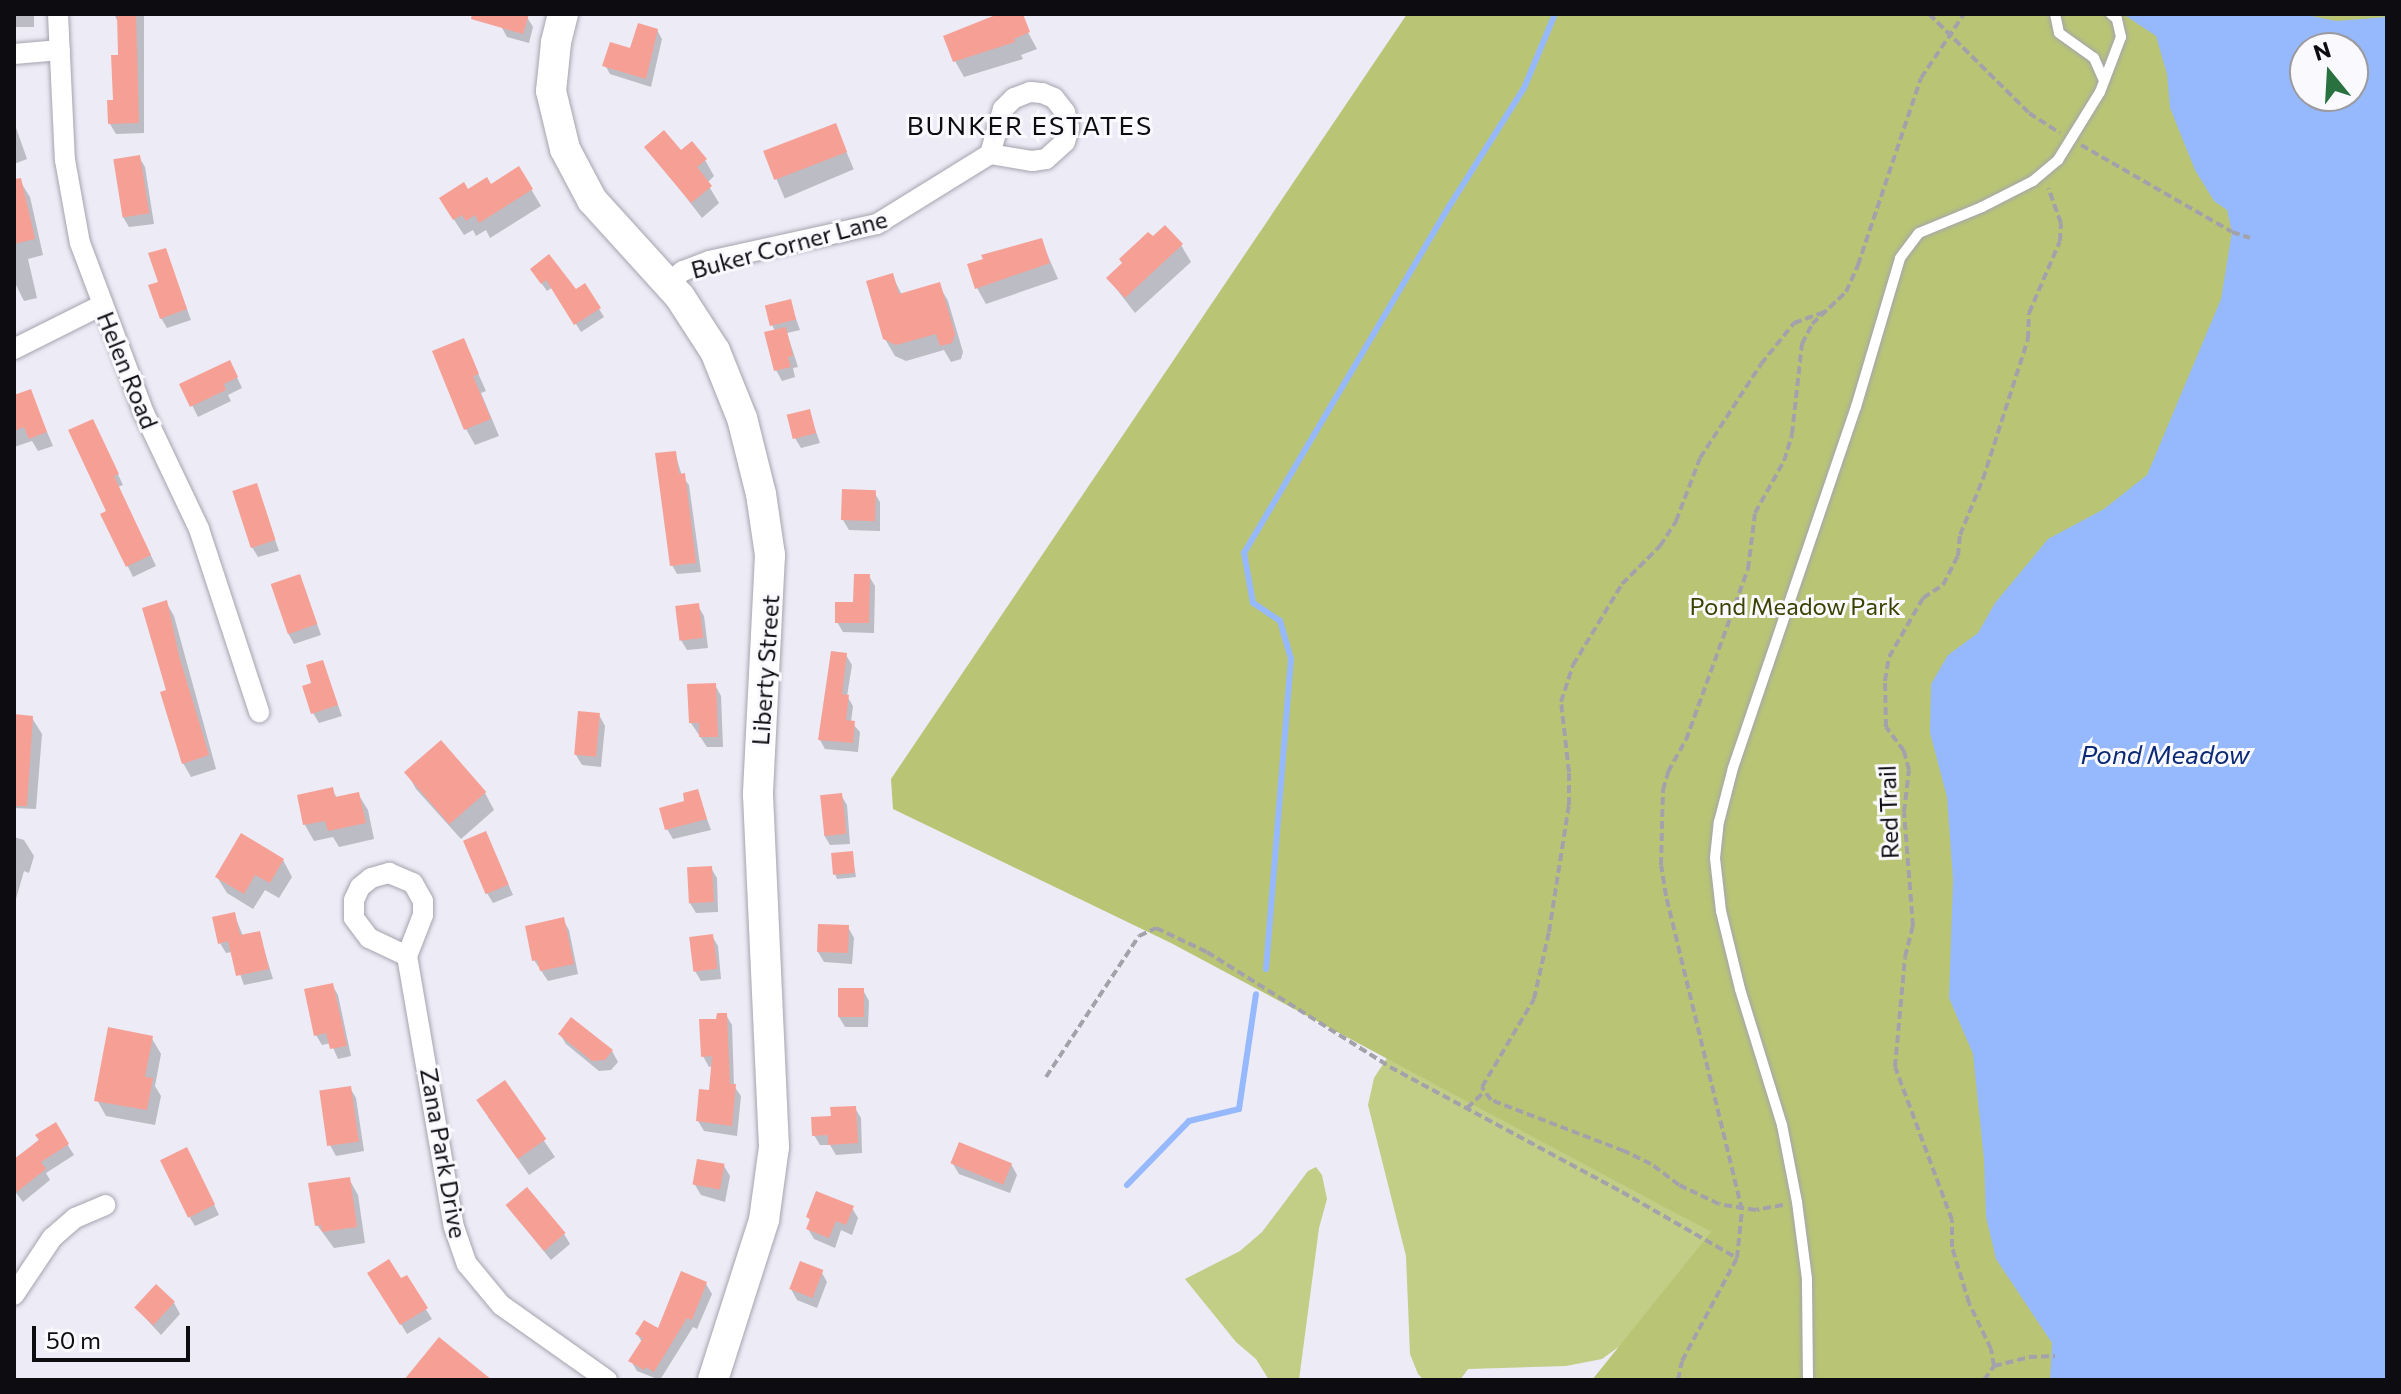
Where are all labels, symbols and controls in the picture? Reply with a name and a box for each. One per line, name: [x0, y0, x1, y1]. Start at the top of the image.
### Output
north arrow: [2289, 32, 2369, 112]
text: N: [2310, 35, 2334, 66]
district label: BUNKER ESTATES: [907, 109, 1153, 141]
street label: Buker Corner Lane: [688, 204, 890, 284]
street label: Helen Road: [91, 307, 165, 433]
park label: Pond Meadow Park: [1689, 592, 1901, 620]
street label: Liberty Street: [745, 594, 785, 746]
water label: Pond Meadow: [2080, 738, 2250, 770]
street label: Red Trail: [1872, 765, 1904, 859]
street label: Zana Park Drive: [415, 1066, 473, 1240]
scale bar: [36, 1310, 194, 1360]
text: 50 m: [46, 1325, 101, 1354]

